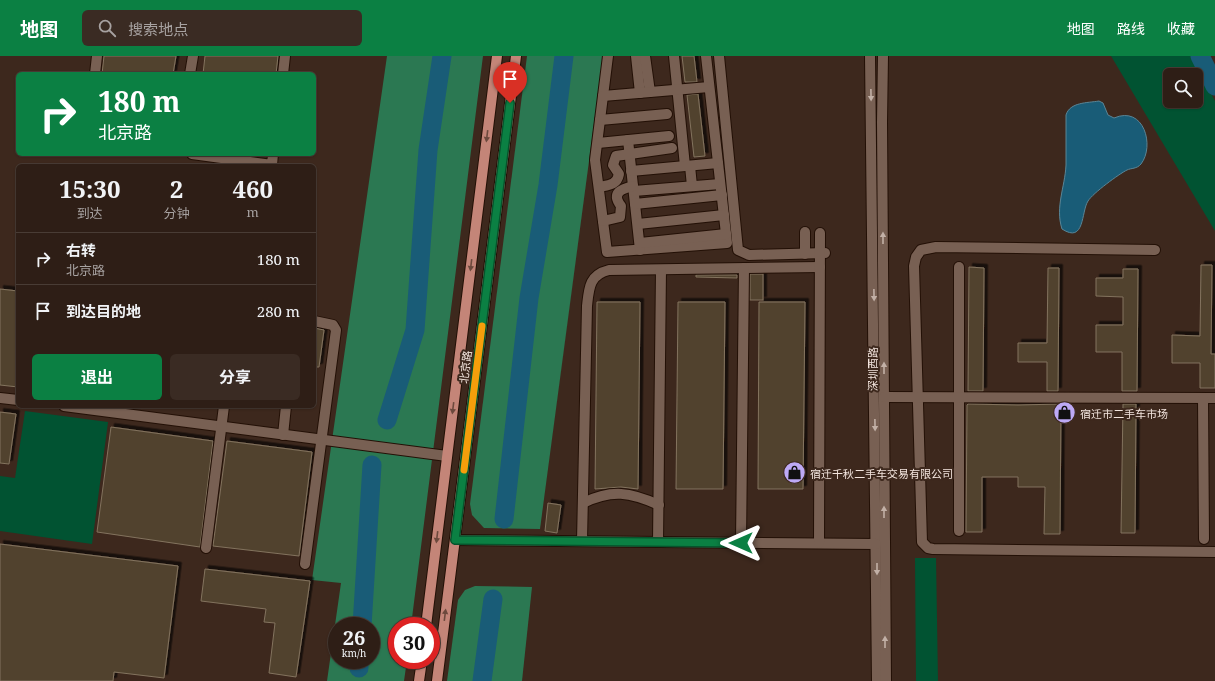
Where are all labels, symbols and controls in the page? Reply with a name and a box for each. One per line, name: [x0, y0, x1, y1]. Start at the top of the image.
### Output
search box: [82, 10, 362, 46]
text: 地图: [20, 16, 58, 42]
icon: search: [96, 17, 118, 39]
text: 搜索地点: [128, 19, 188, 39]
text: 地图: [1067, 19, 1095, 38]
text: 路线: [1117, 19, 1145, 38]
text: 收藏: [1167, 19, 1195, 38]
pin: [493, 62, 527, 103]
icon: arrive: [499, 68, 521, 90]
map controls: [1163, 68, 1203, 108]
button: search: [1163, 68, 1203, 108]
text: 180 m: [98, 82, 180, 120]
icon: right: [32, 88, 84, 140]
one-way arrow: [867, 89, 874, 101]
text: 北京路: [98, 120, 152, 144]
one-way arrow: [484, 130, 490, 142]
text: 15:30: [59, 172, 120, 205]
text: 2: [170, 172, 183, 205]
text: 460: [232, 172, 273, 205]
text: m: [247, 203, 259, 221]
text: 到达: [77, 204, 103, 222]
text: 分钟: [163, 204, 189, 222]
one-way arrow: [880, 231, 886, 244]
text: 右转: [66, 240, 96, 260]
icon: right: [32, 248, 54, 270]
text: 180 m: [257, 249, 300, 269]
one-way arrow: [468, 259, 474, 271]
text: 北京路: [66, 261, 105, 279]
one-way arrow: [871, 289, 877, 302]
icon: arrive: [32, 300, 54, 322]
text: 到达目的地: [66, 301, 141, 321]
text: 280 m: [257, 301, 300, 321]
street label: 深圳西路: [865, 347, 880, 391]
street label: 北京路: [456, 350, 474, 384]
button: 退出: [32, 354, 162, 400]
button: 分享: [170, 354, 300, 400]
one-way arrow: [881, 361, 887, 374]
shop icon: 宿迁市二手车市场: [1051, 400, 1077, 426]
one-way arrow: [450, 402, 456, 414]
place label: 宿迁市二手车市场: [1080, 406, 1168, 421]
one-way arrow: [872, 419, 878, 432]
shop icon: 宿迁千秋二手车交易有限公司: [781, 460, 807, 486]
place label: 宿迁千秋二手车交易有限公司: [810, 466, 953, 481]
one-way arrow: [881, 505, 887, 518]
position arrow: [720, 522, 762, 564]
one-way arrow: [434, 531, 440, 543]
one-way arrow: [874, 563, 880, 576]
one-way arrow: [442, 608, 448, 621]
speed limit sign: 30: [388, 617, 440, 669]
text: 26: [343, 624, 365, 651]
one-way arrow: [882, 635, 888, 648]
text: km/h: [342, 646, 366, 660]

